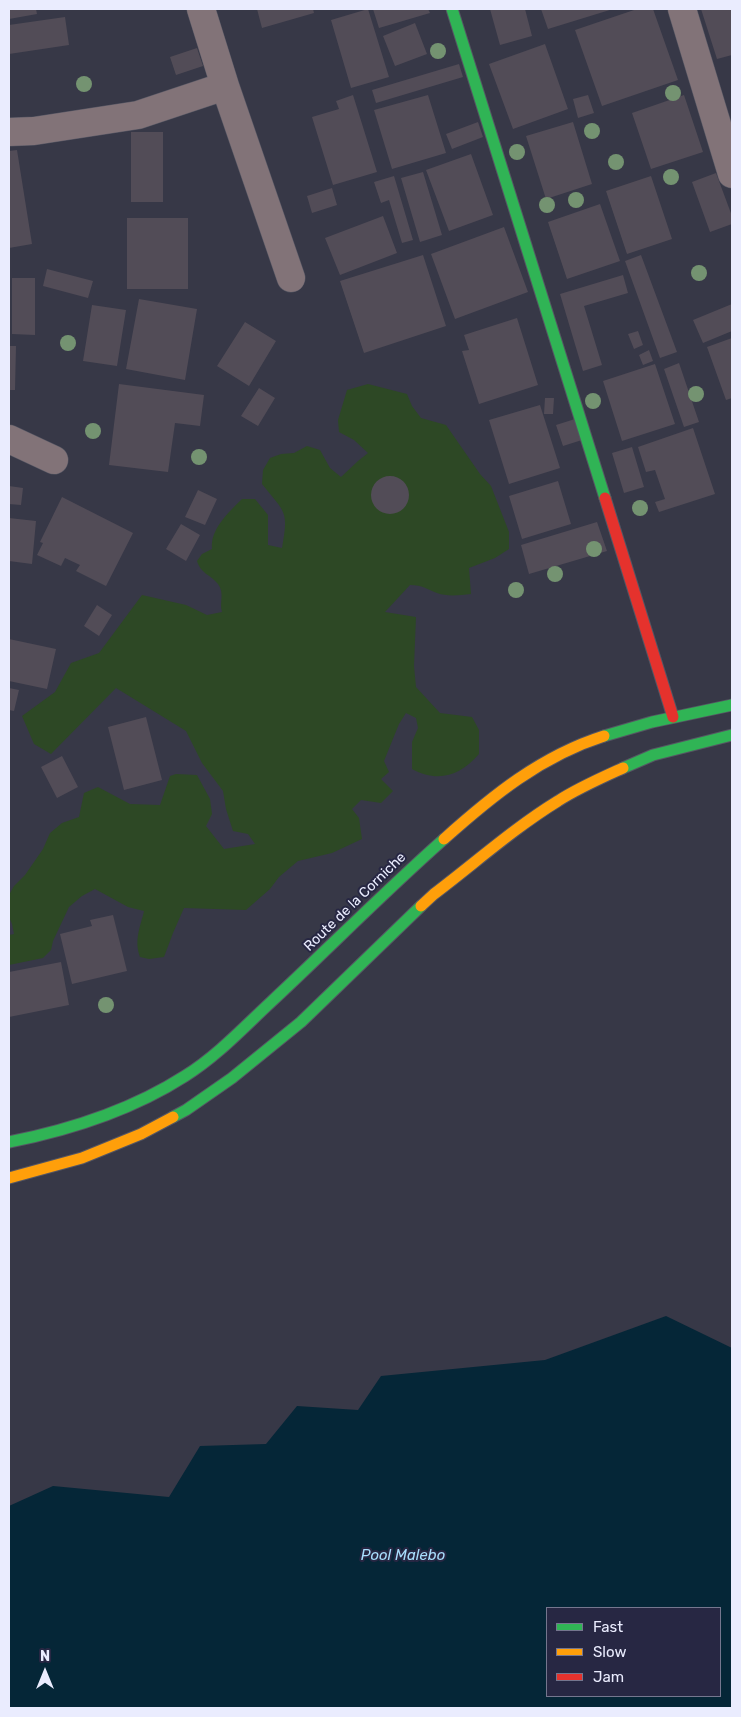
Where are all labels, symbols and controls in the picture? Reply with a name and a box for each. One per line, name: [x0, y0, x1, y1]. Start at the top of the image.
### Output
street label: Route de la Corniche: [301, 849, 409, 955]
water label: Pool Malebo: [361, 1547, 445, 1565]
legend: [546, 1607, 721, 1697]
text: Fast: [593, 1618, 623, 1636]
text: Slow: [593, 1643, 626, 1661]
north arrow: [20, 1647, 70, 1697]
text: N: [40, 1648, 50, 1665]
text: Jam: [593, 1668, 624, 1686]

